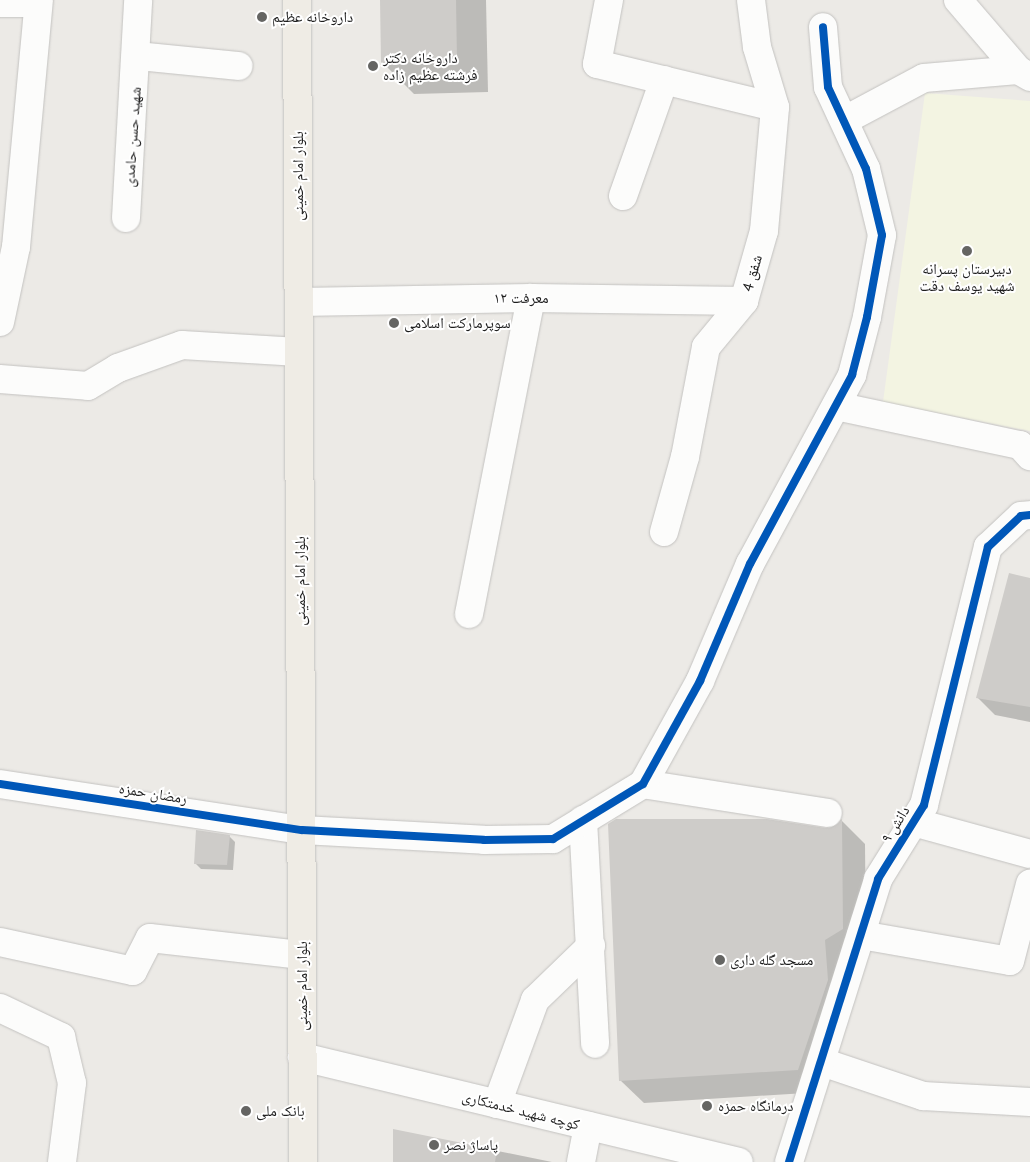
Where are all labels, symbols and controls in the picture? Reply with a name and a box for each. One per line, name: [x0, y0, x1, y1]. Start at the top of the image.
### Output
place label: داروخانه عظیم: [272, 8, 353, 26]
marker: داروخانه عظیم: [256, 11, 268, 23]
place label: داروخانه دکتر فرشته عظیم زاده: [383, 48, 477, 83]
marker: داروخانه دکتر فرشته عظیم زاده: [367, 60, 379, 72]
street label: شهید حسن حامدی: [120, 86, 144, 188]
street label: بلوار امام خمینی: [289, 131, 307, 221]
marker: دبیرستان پسرانه شهید یوسف دقت: [961, 245, 973, 257]
street label: شفق 4: [738, 253, 766, 293]
place label: دبیرستان پسرانه شهید یوسف دقت: [919, 259, 1015, 294]
street label: معرفت ۱۲: [493, 289, 549, 307]
place label: سوپرمارکت اسلامی: [404, 314, 511, 332]
marker: سوپرمارکت اسلامی: [388, 317, 400, 329]
street label: بلوار امام خمینی: [291, 536, 309, 626]
street label: رمضان حمزه: [118, 779, 188, 807]
street label: دانش ۹: [877, 802, 913, 846]
street label: بلوار امام خمینی: [293, 941, 311, 1031]
place label: مسجد گله داری: [730, 951, 813, 969]
marker: مسجد گله داری: [714, 954, 726, 966]
street label: کوچه شهید خدمتکاری: [460, 1087, 582, 1133]
place label: درمانگاه حمزه: [718, 1097, 793, 1115]
marker: درمانگاه حمزه: [700, 1099, 714, 1113]
place label: بانک ملى: [256, 1102, 305, 1120]
marker: بانک ملى: [240, 1105, 252, 1117]
place label: پاساژ نصر: [444, 1136, 498, 1154]
marker: پاساژ نصر: [428, 1139, 440, 1151]

